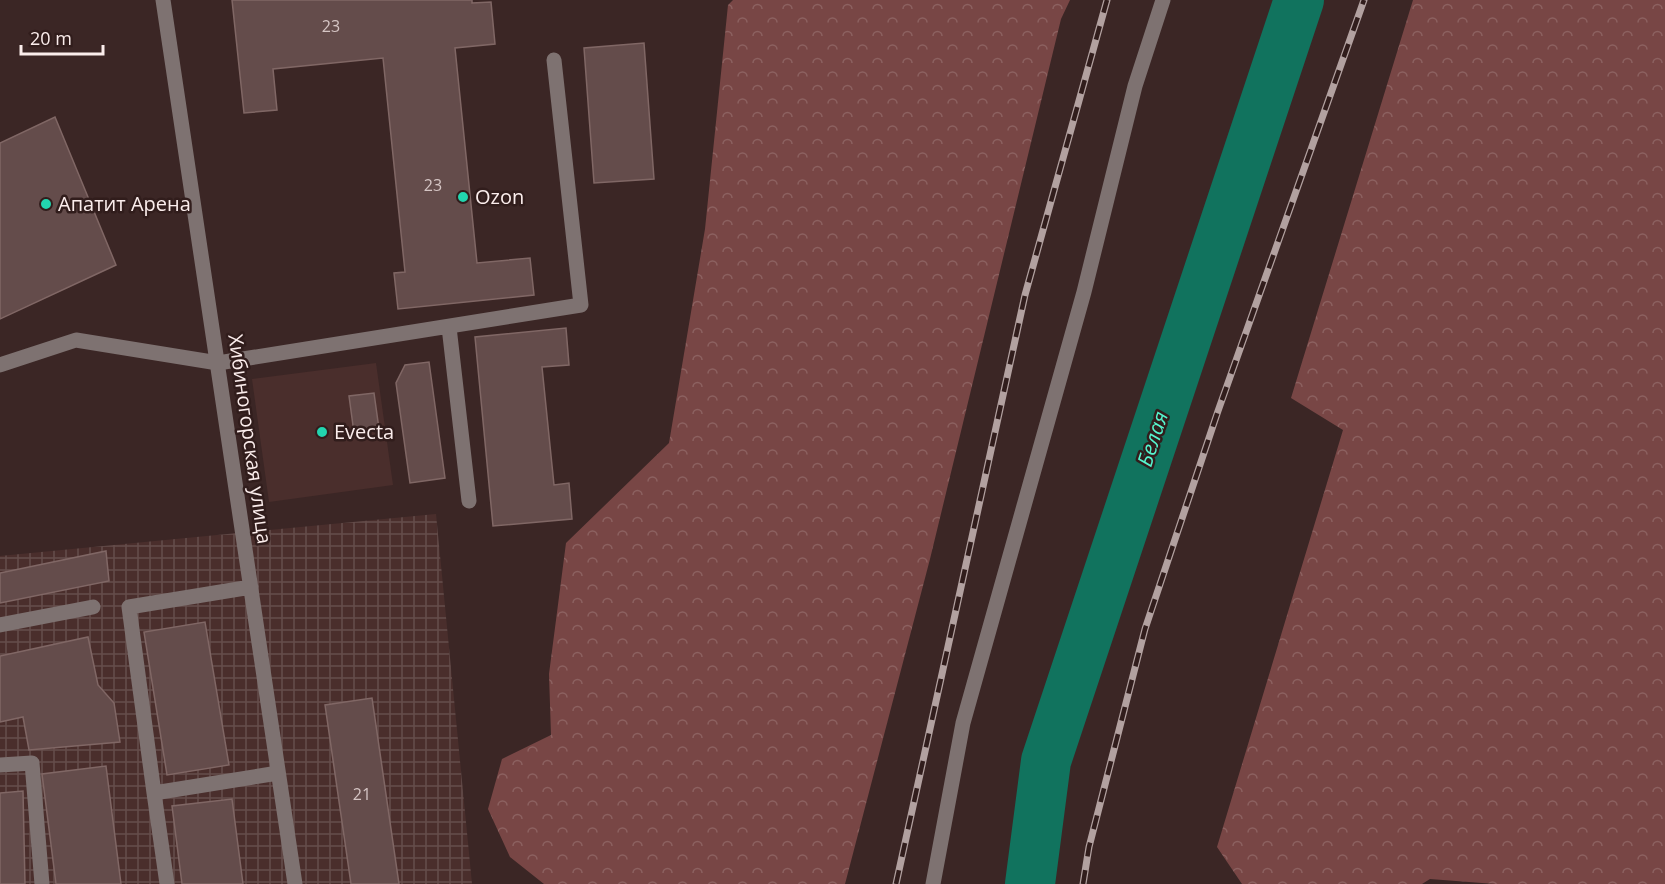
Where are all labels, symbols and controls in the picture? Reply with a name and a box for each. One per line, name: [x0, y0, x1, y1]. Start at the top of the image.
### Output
house number: 23: [322, 15, 340, 37]
scale bar: [21, 18, 104, 56]
text: 20 m: [30, 26, 72, 50]
house number: 23: [424, 174, 442, 196]
place label: Ozon: [475, 183, 524, 210]
place label: Апатит Арена: [58, 190, 191, 217]
marker: Ozon: [456, 190, 470, 204]
marker: Апатит Арена: [39, 197, 53, 211]
street label: Хибиногорская улица: [222, 332, 279, 546]
water label: Белая: [1130, 407, 1174, 470]
place label: Evecta: [334, 418, 394, 445]
marker: Evecta: [315, 425, 329, 439]
house number: 21: [353, 783, 371, 805]

